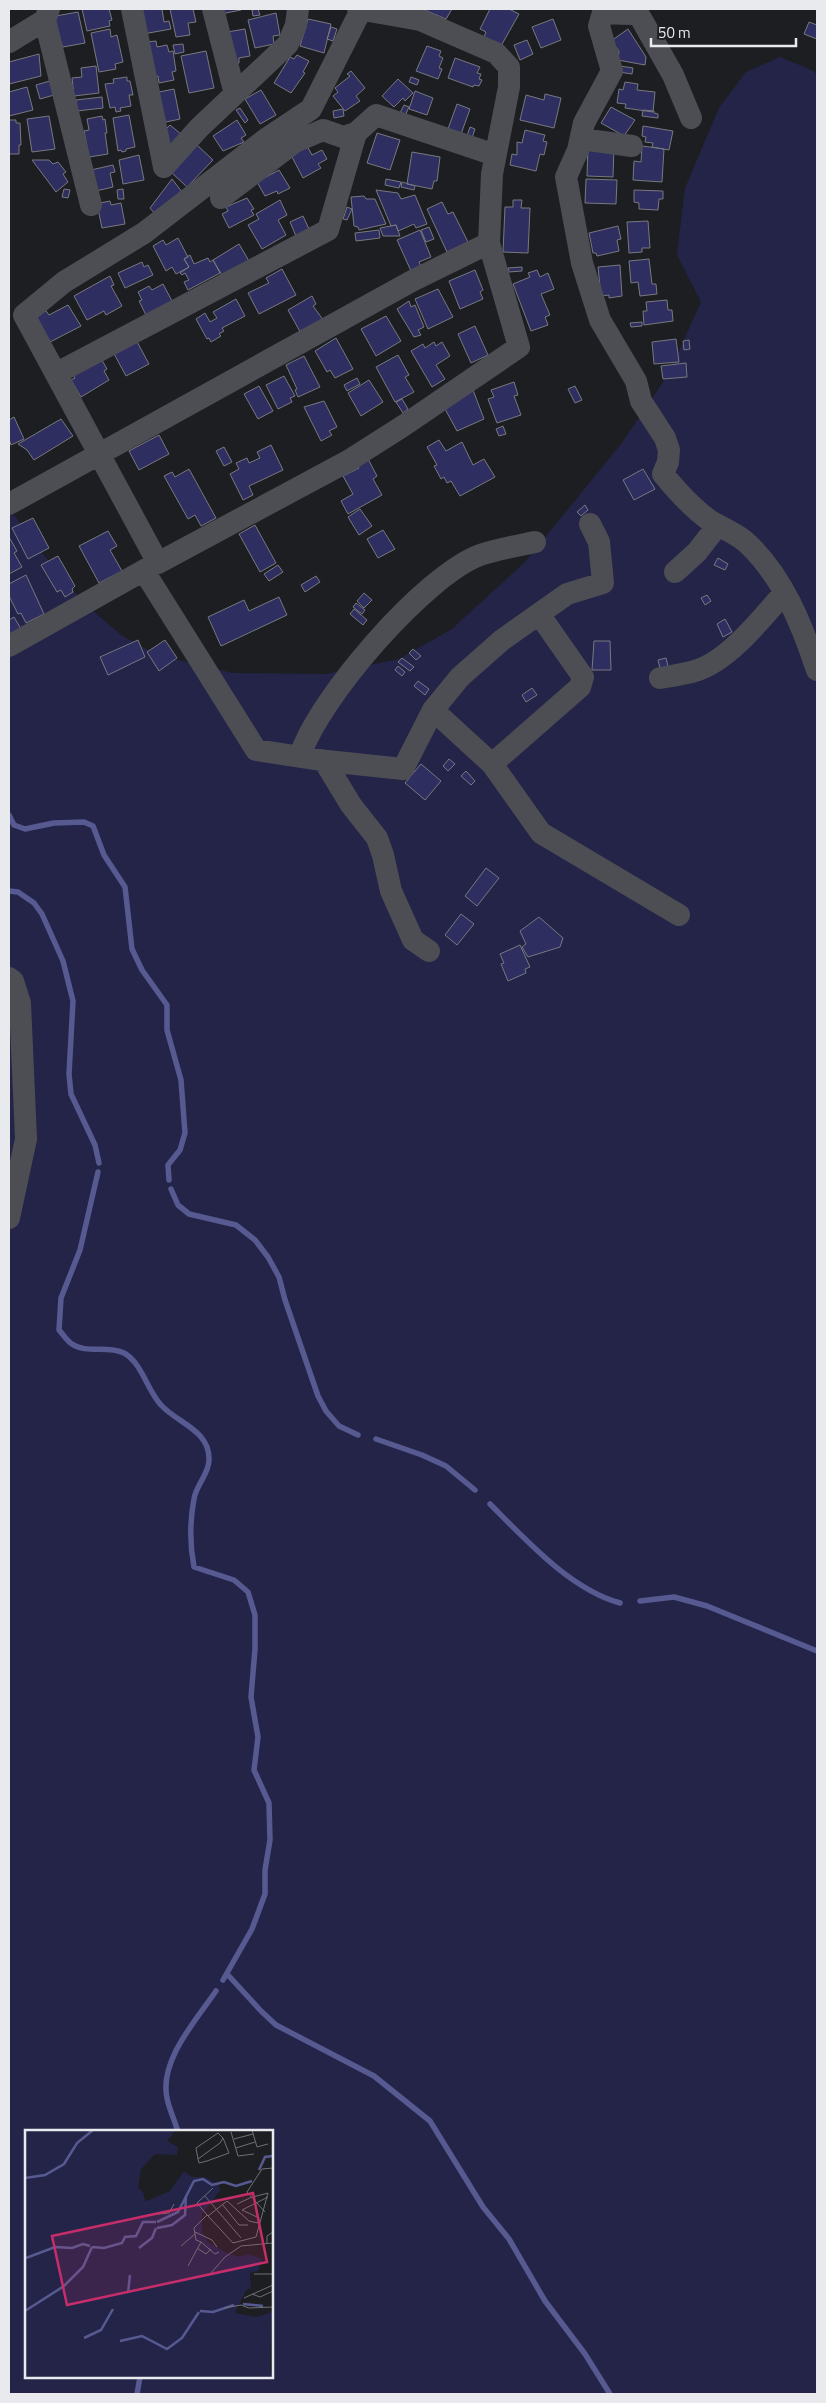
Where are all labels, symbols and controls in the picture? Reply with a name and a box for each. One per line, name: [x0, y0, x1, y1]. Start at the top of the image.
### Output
scale bar: [651, 15, 796, 47]
text: 50 m: [658, 21, 691, 44]
inset map: [25, 2130, 272, 2378]

